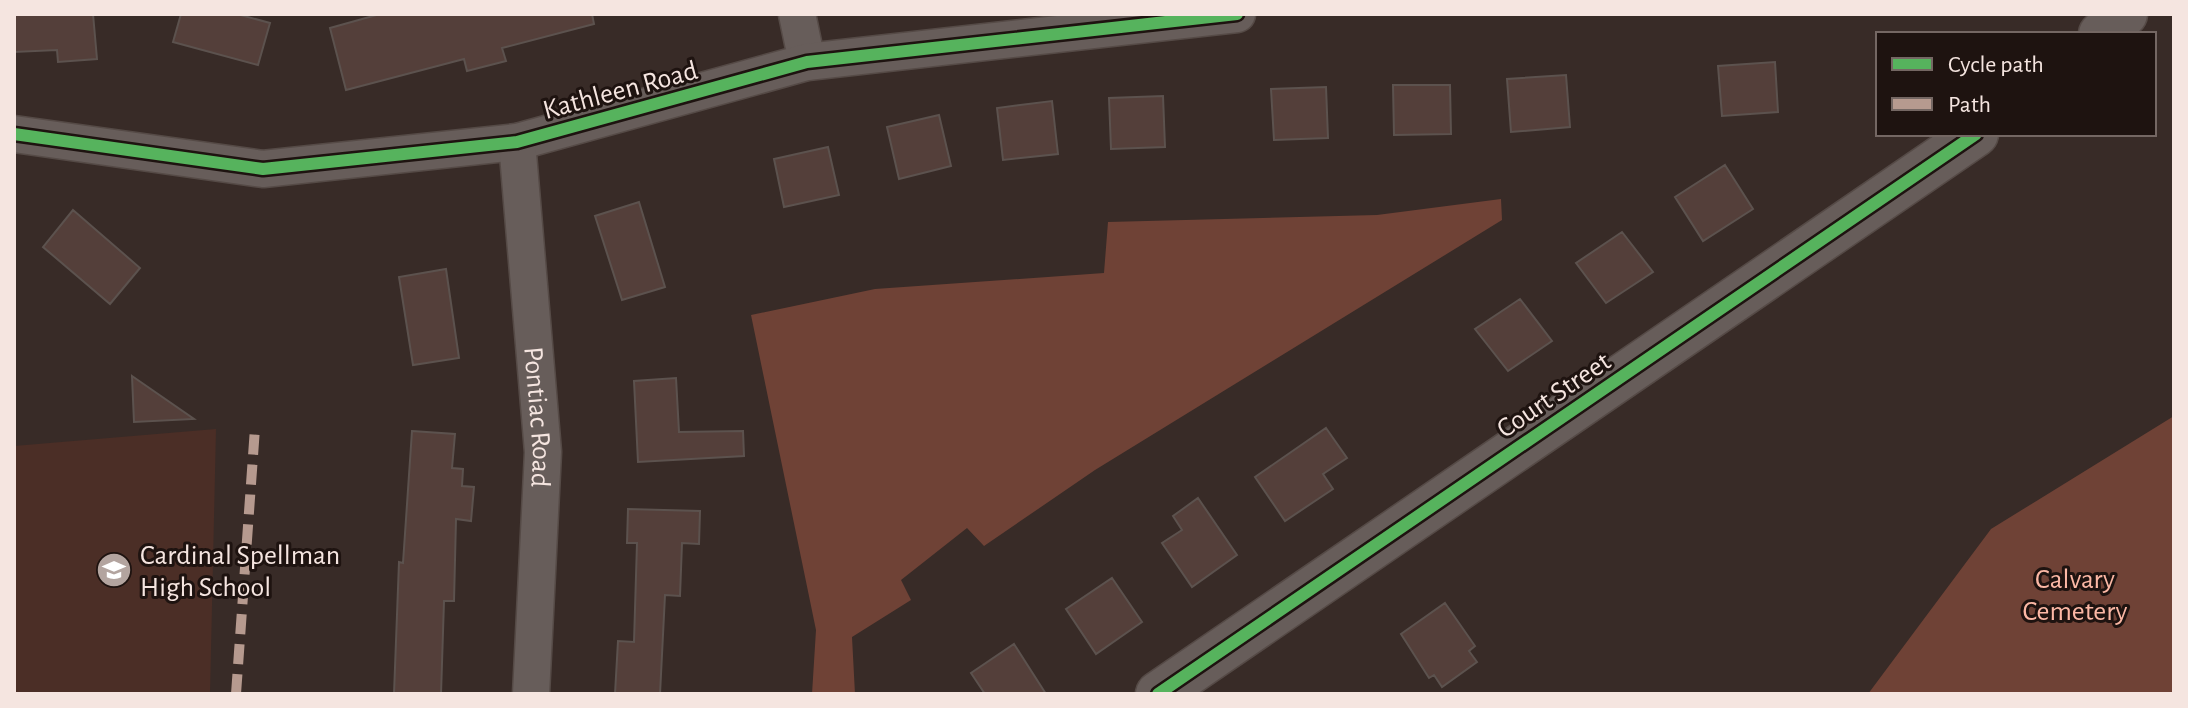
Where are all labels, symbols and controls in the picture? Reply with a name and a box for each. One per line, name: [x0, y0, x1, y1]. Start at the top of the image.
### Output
legend: [1876, 32, 2156, 136]
text: Cycle path: [1948, 53, 2044, 77]
street label: Kathleen Road: [540, 57, 701, 125]
text: Path: [1948, 93, 1991, 117]
street label: Pontiac Road: [518, 346, 555, 488]
street label: Court Street: [1492, 348, 1616, 444]
place label: Cardinal Spellman High School: [140, 542, 340, 602]
school or university icon: Cardinal Spellman High School: [95, 551, 133, 589]
park label: Calvary Cemetery: [2022, 566, 2128, 626]

